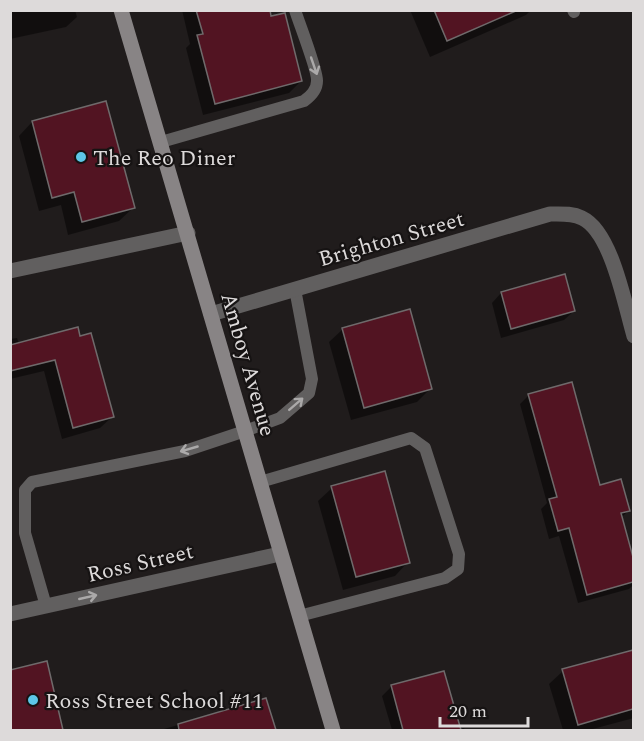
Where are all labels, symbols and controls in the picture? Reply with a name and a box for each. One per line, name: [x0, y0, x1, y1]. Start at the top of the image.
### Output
one-way arrow: [309, 56, 320, 75]
place label: The Reo Diner: [93, 142, 236, 175]
marker: The Reo Diner: [74, 150, 88, 164]
street label: Brighton Street: [315, 203, 468, 276]
street label: Amboy Avenue: [211, 289, 284, 440]
one-way arrow: [288, 397, 303, 411]
one-way arrow: [180, 444, 199, 455]
street label: Ross Street: [84, 535, 197, 592]
one-way arrow: [78, 591, 97, 602]
place label: Ross Street School #11: [45, 685, 263, 718]
scale bar: [440, 690, 528, 728]
marker: Ross Street School #11: [26, 693, 40, 707]
text: 20 m: [449, 698, 487, 725]

